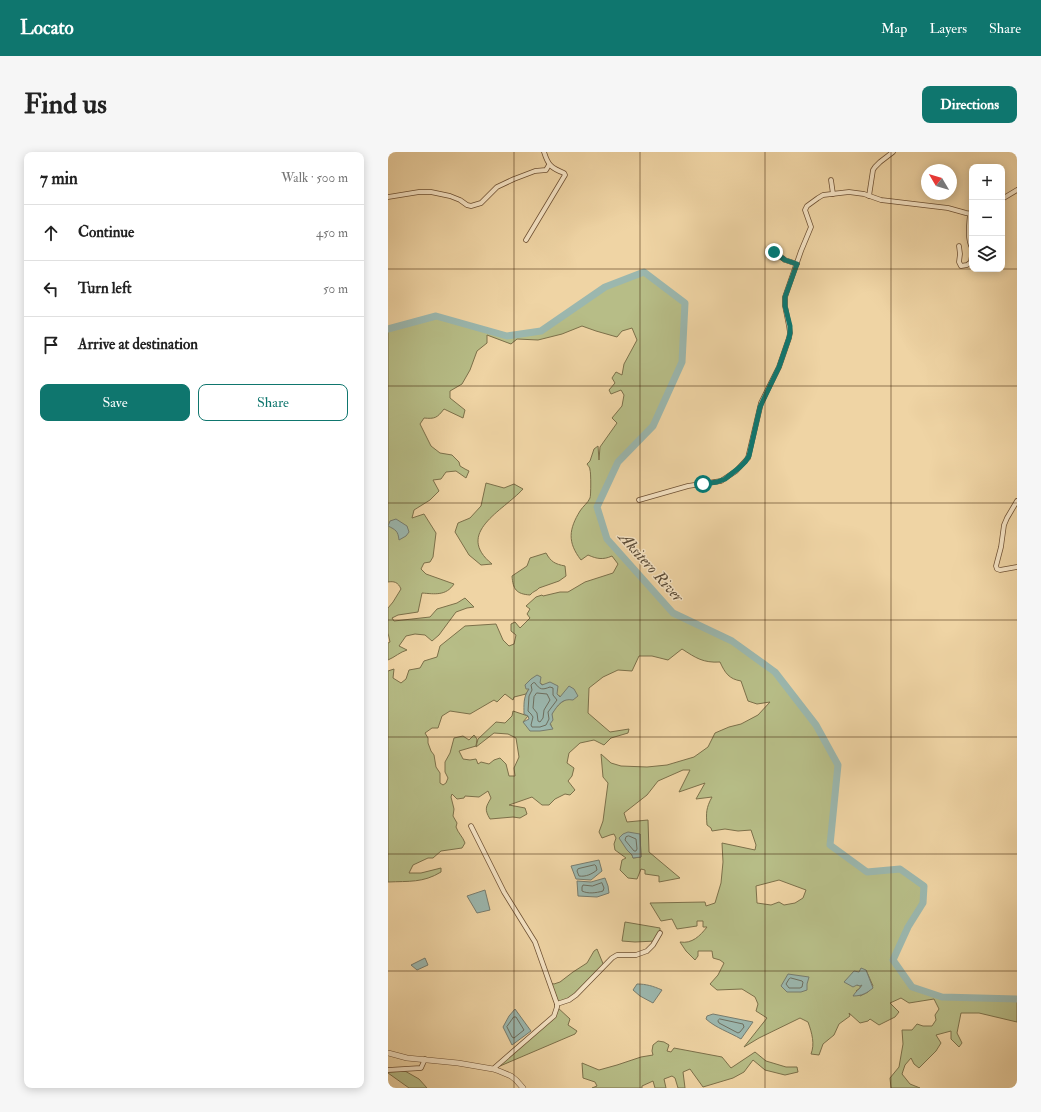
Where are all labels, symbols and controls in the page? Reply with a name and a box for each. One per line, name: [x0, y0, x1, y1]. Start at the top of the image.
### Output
text: Locato: [20, 16, 74, 40]
text: Map: [881, 20, 907, 37]
text: Layers: [929, 20, 967, 37]
text: Share: [989, 20, 1021, 37]
button: Directions: [922, 86, 1017, 123]
text: Find us: [24, 87, 107, 122]
north arrow: [921, 164, 957, 200]
map controls: [969, 164, 1005, 272]
button: +: [969, 164, 1005, 200]
text: 7 min: [40, 168, 78, 189]
text: Walk · 500 m: [281, 170, 348, 186]
button: −: [969, 200, 1005, 236]
icon: ahead: [40, 222, 62, 244]
text: Continue: [78, 223, 134, 242]
text: 450 m: [316, 225, 348, 241]
button: layers: [969, 236, 1005, 272]
route end: [765, 243, 783, 261]
icon: left: [40, 278, 62, 300]
text: Turn left: [78, 279, 132, 298]
text: 50 m: [323, 281, 348, 297]
icon: arrive: [40, 334, 62, 356]
text: Arrive at destination: [78, 335, 198, 354]
button: Save: [40, 384, 190, 421]
button: Share: [198, 384, 348, 421]
route start: [694, 475, 712, 493]
water label: Aksitero River: [613, 526, 688, 607]

